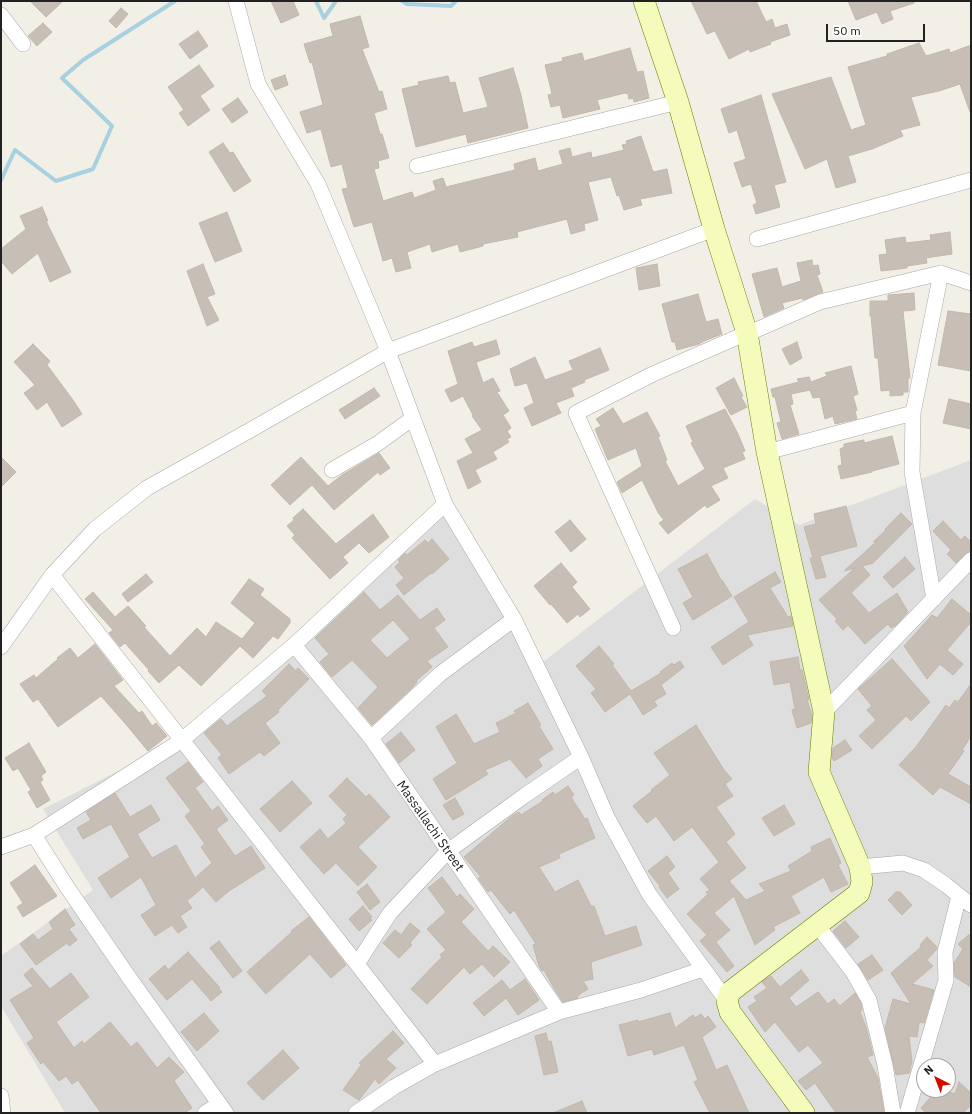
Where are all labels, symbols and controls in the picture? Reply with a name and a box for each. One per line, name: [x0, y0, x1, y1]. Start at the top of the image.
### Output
scale bar: [828, 16, 927, 42]
text: 50 m: [833, 23, 861, 38]
street label: Massallachi Street: [393, 778, 467, 874]
north arrow: [916, 1058, 956, 1098]
text: N: [921, 1062, 936, 1078]

